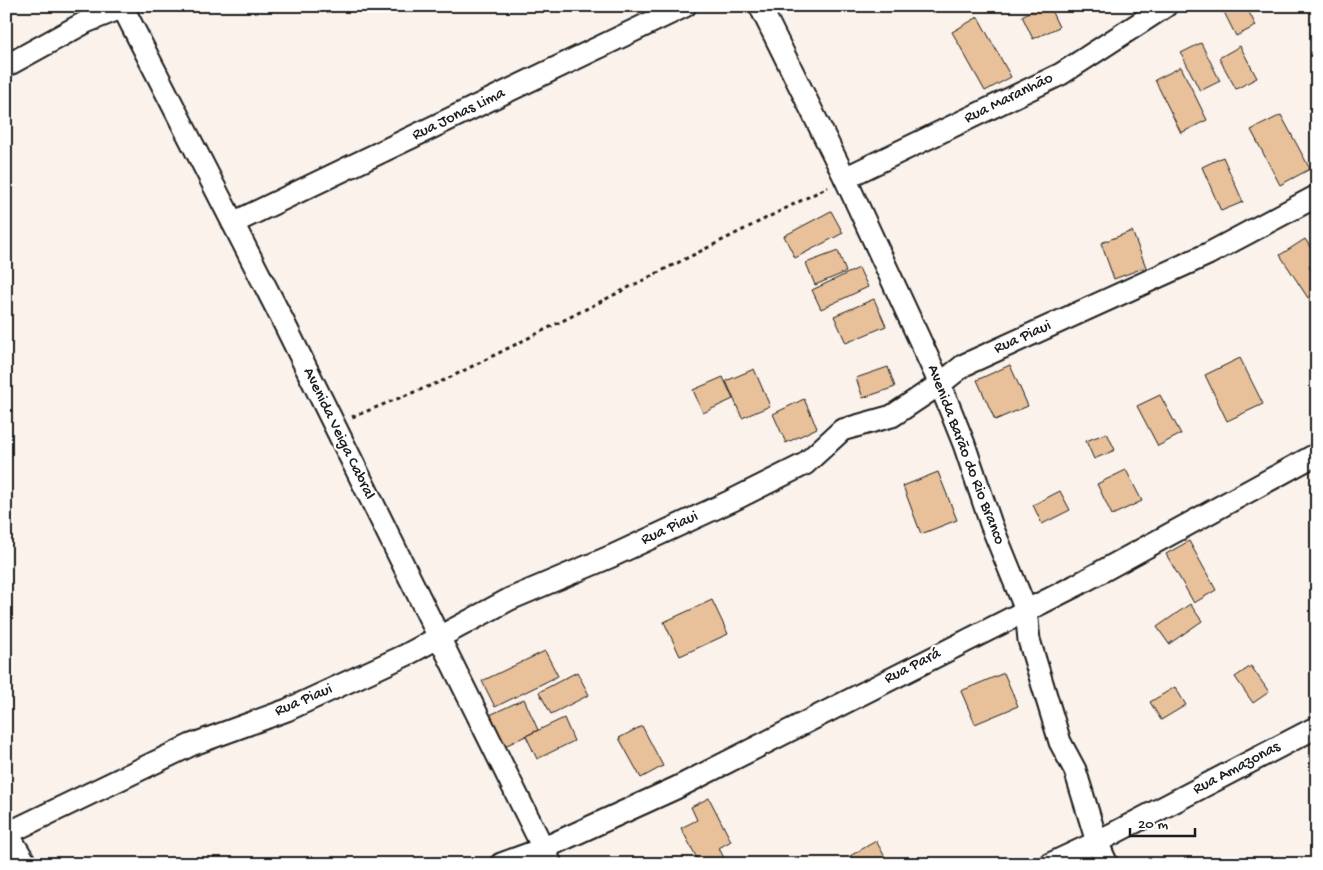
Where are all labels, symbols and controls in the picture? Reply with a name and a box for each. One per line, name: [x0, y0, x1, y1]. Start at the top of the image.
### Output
street label: Rua Maranhão: [961, 69, 1057, 129]
street label: Rua Jonas Lima: [409, 84, 510, 146]
street label: Rua Piaui: [991, 317, 1055, 359]
street label: Avenida Barão do Rio Branco: [922, 362, 1008, 548]
street label: Avenida Veiga Cabral: [298, 365, 378, 503]
street label: Rua Piaui: [638, 508, 702, 550]
street label: Rua Pará: [882, 644, 945, 689]
street label: Rua Piaui: [272, 680, 336, 722]
street label: Rua Amazonas: [1190, 738, 1285, 800]
scale bar: [1130, 805, 1196, 837]
text: 20 m: [1138, 816, 1168, 834]

